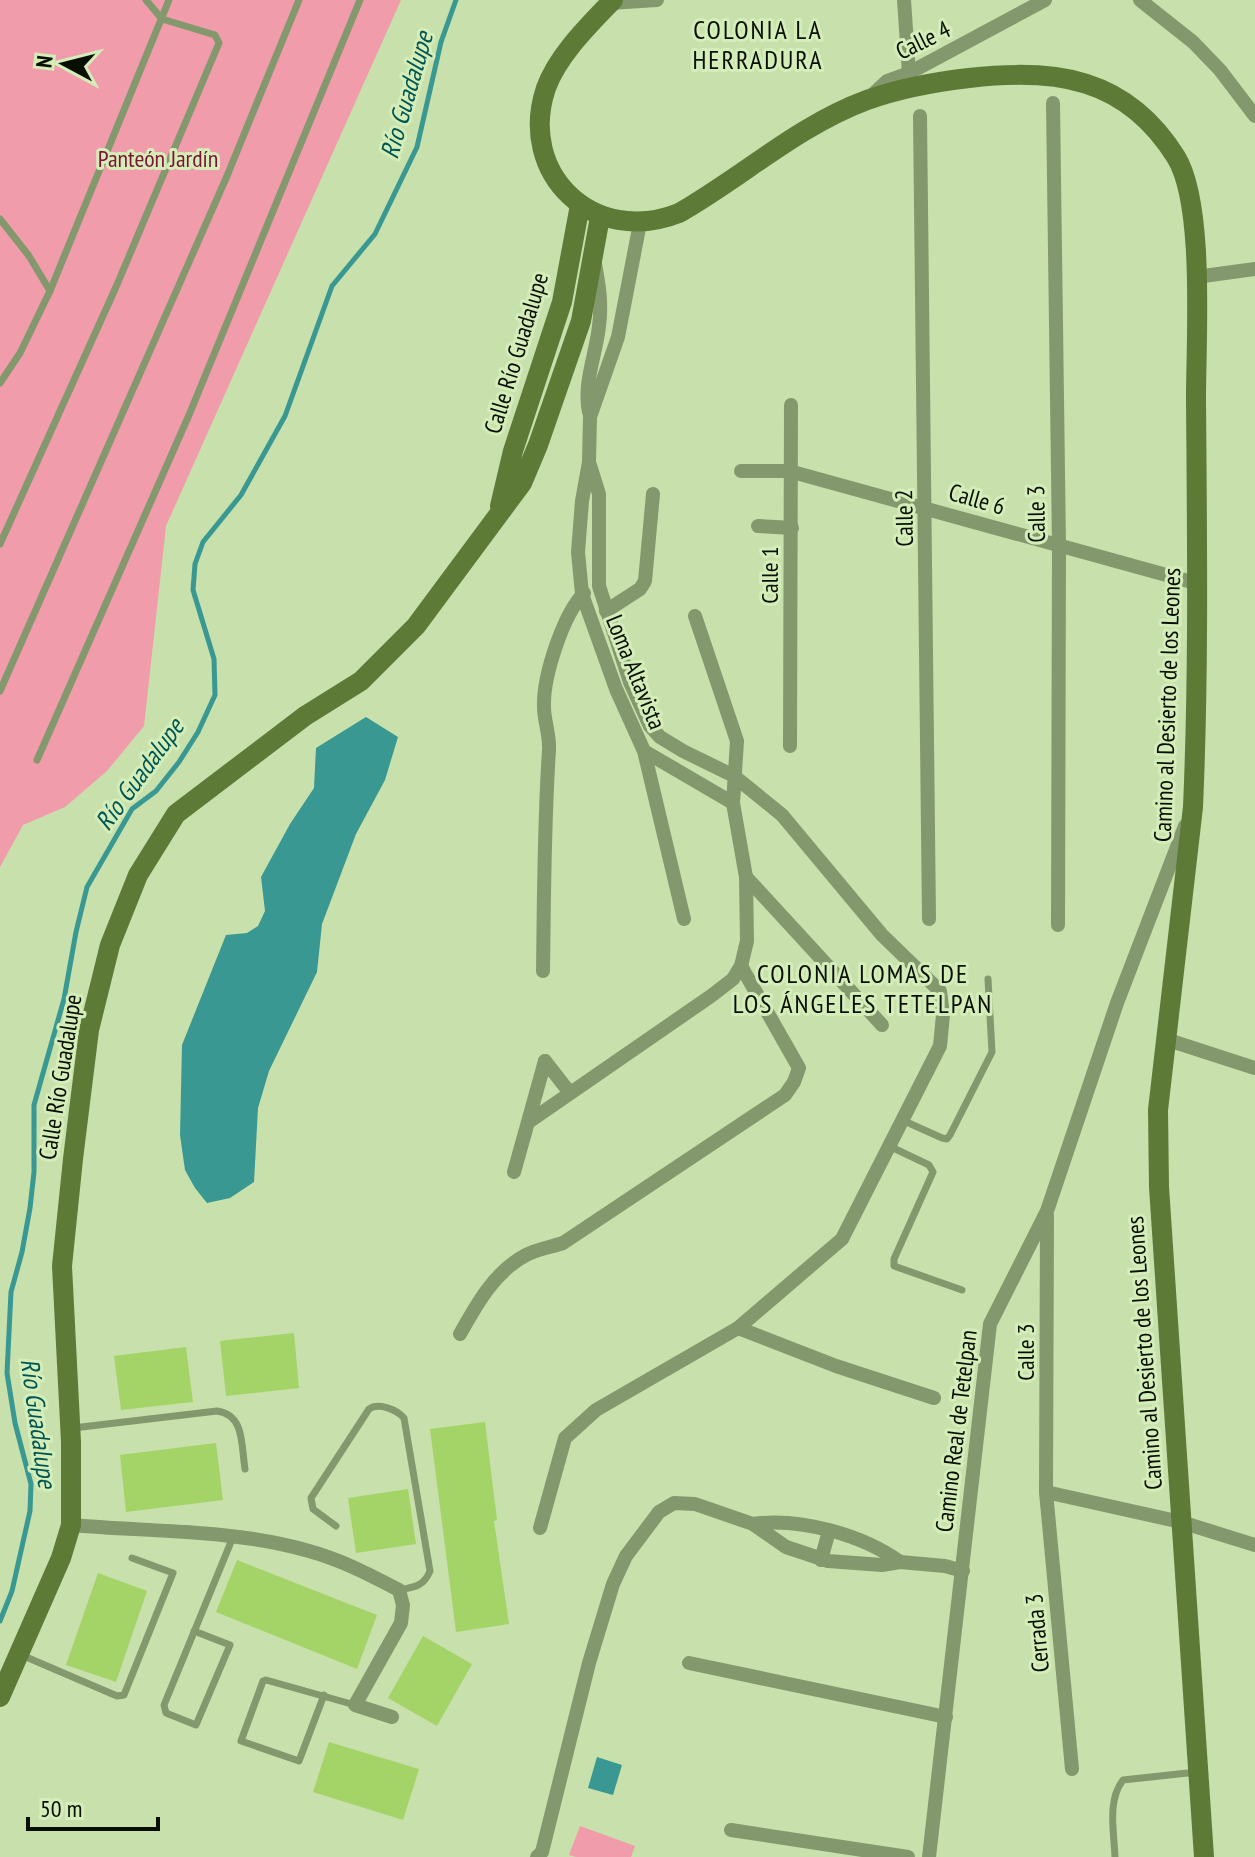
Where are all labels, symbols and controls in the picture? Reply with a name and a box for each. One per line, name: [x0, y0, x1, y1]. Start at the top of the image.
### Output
district label: COLONIA LA HERRADURA: [692, 13, 824, 76]
street label: Calle 4: [890, 13, 956, 66]
north arrow: [24, 24, 104, 104]
water label: Río Guadalupe: [372, 26, 440, 162]
text: N: [30, 54, 59, 69]
park label: Panteón Jardín: [98, 143, 218, 174]
street label: Calle Río Guadalupe: [477, 269, 555, 437]
street label: Calle 6: [945, 476, 1009, 522]
street label: Calle 3: [1020, 485, 1052, 543]
street label: Calle 2: [888, 489, 920, 547]
street label: Calle 1: [754, 546, 785, 604]
street label: Camino al Desierto de los Leones: [1147, 567, 1187, 843]
street label: Loma Altavista: [599, 610, 673, 734]
water label: Río Guadalupe: [87, 710, 192, 836]
district label: COLONIA LOMAS DE LOS ÁNGELES TETELPAN: [733, 957, 993, 1020]
street label: Calle Río Guadalupe: [32, 992, 88, 1162]
street label: Camino al Desierto de los Leones: [1119, 1215, 1169, 1491]
street label: Calle 3: [1010, 1323, 1041, 1381]
street label: Camino Real de Tetelpan: [928, 1328, 984, 1534]
water label: Río Guadalupe: [14, 1356, 65, 1492]
street label: Cerrada 3: [1018, 1592, 1056, 1674]
scale bar: [28, 1781, 158, 1831]
text: 50 m: [40, 1793, 82, 1824]

